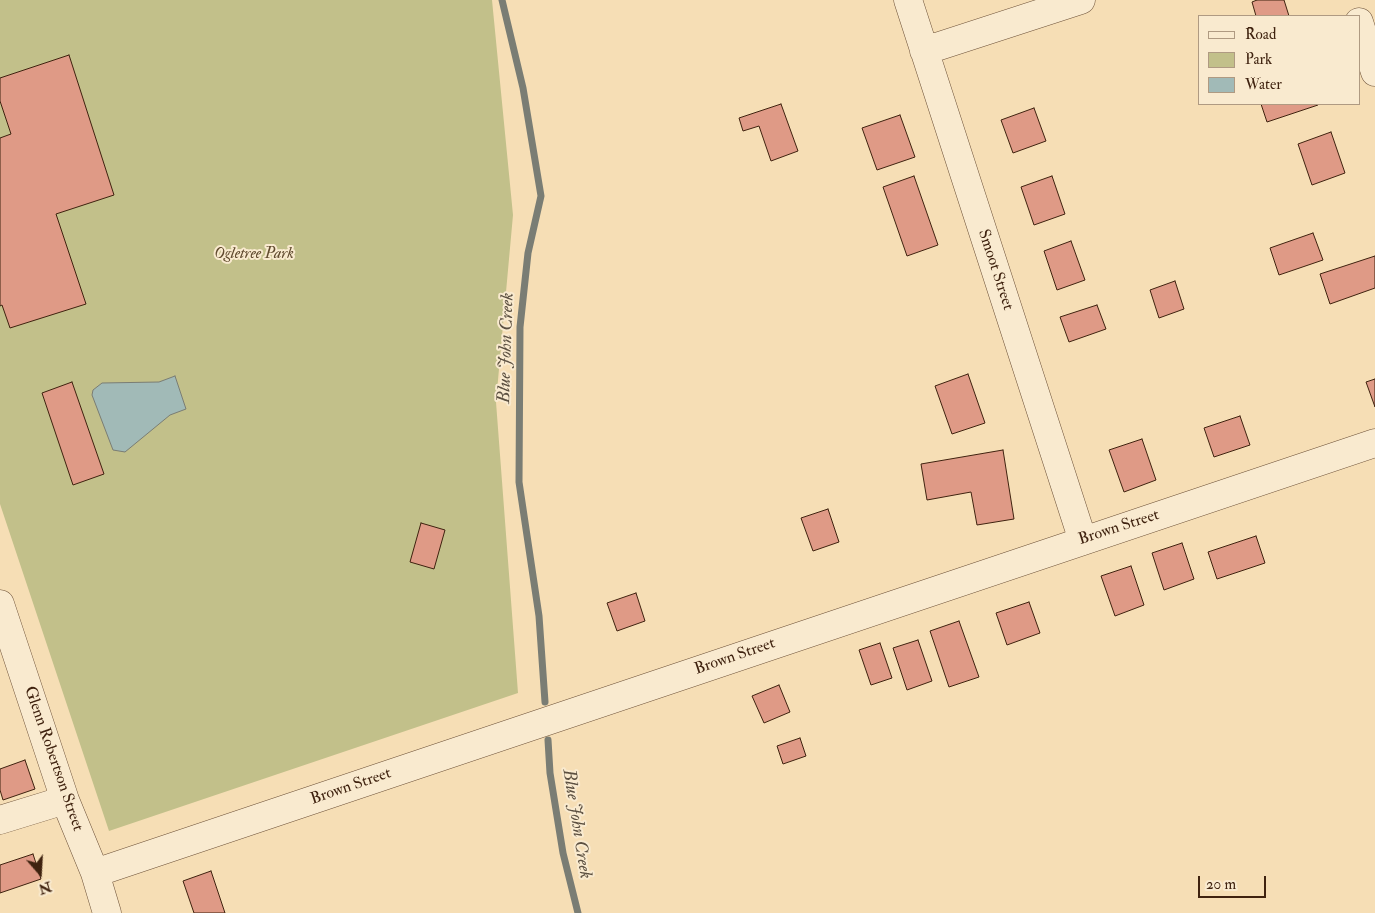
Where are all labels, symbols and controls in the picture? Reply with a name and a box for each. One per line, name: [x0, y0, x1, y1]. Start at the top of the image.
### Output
legend: [1198, 15, 1360, 105]
text: Road: [1245, 25, 1276, 44]
text: Park: [1245, 50, 1272, 69]
text: Water: [1245, 75, 1282, 94]
street label: Smoot Street: [973, 227, 1017, 313]
park label: Ogletree Park: [214, 245, 294, 265]
water label: Blue John Creek: [494, 292, 520, 404]
street label: Brown Street: [1076, 506, 1162, 550]
street label: Brown Street: [692, 634, 778, 680]
street label: Glenn Robertson Street: [19, 684, 87, 834]
street label: Brown Street: [308, 764, 394, 810]
water label: Blue John Creek: [557, 768, 595, 880]
north arrow: [15, 848, 65, 898]
scale bar: [1200, 866, 1268, 898]
text: 20 m: [1206, 875, 1236, 894]
text: N: [36, 878, 54, 898]

